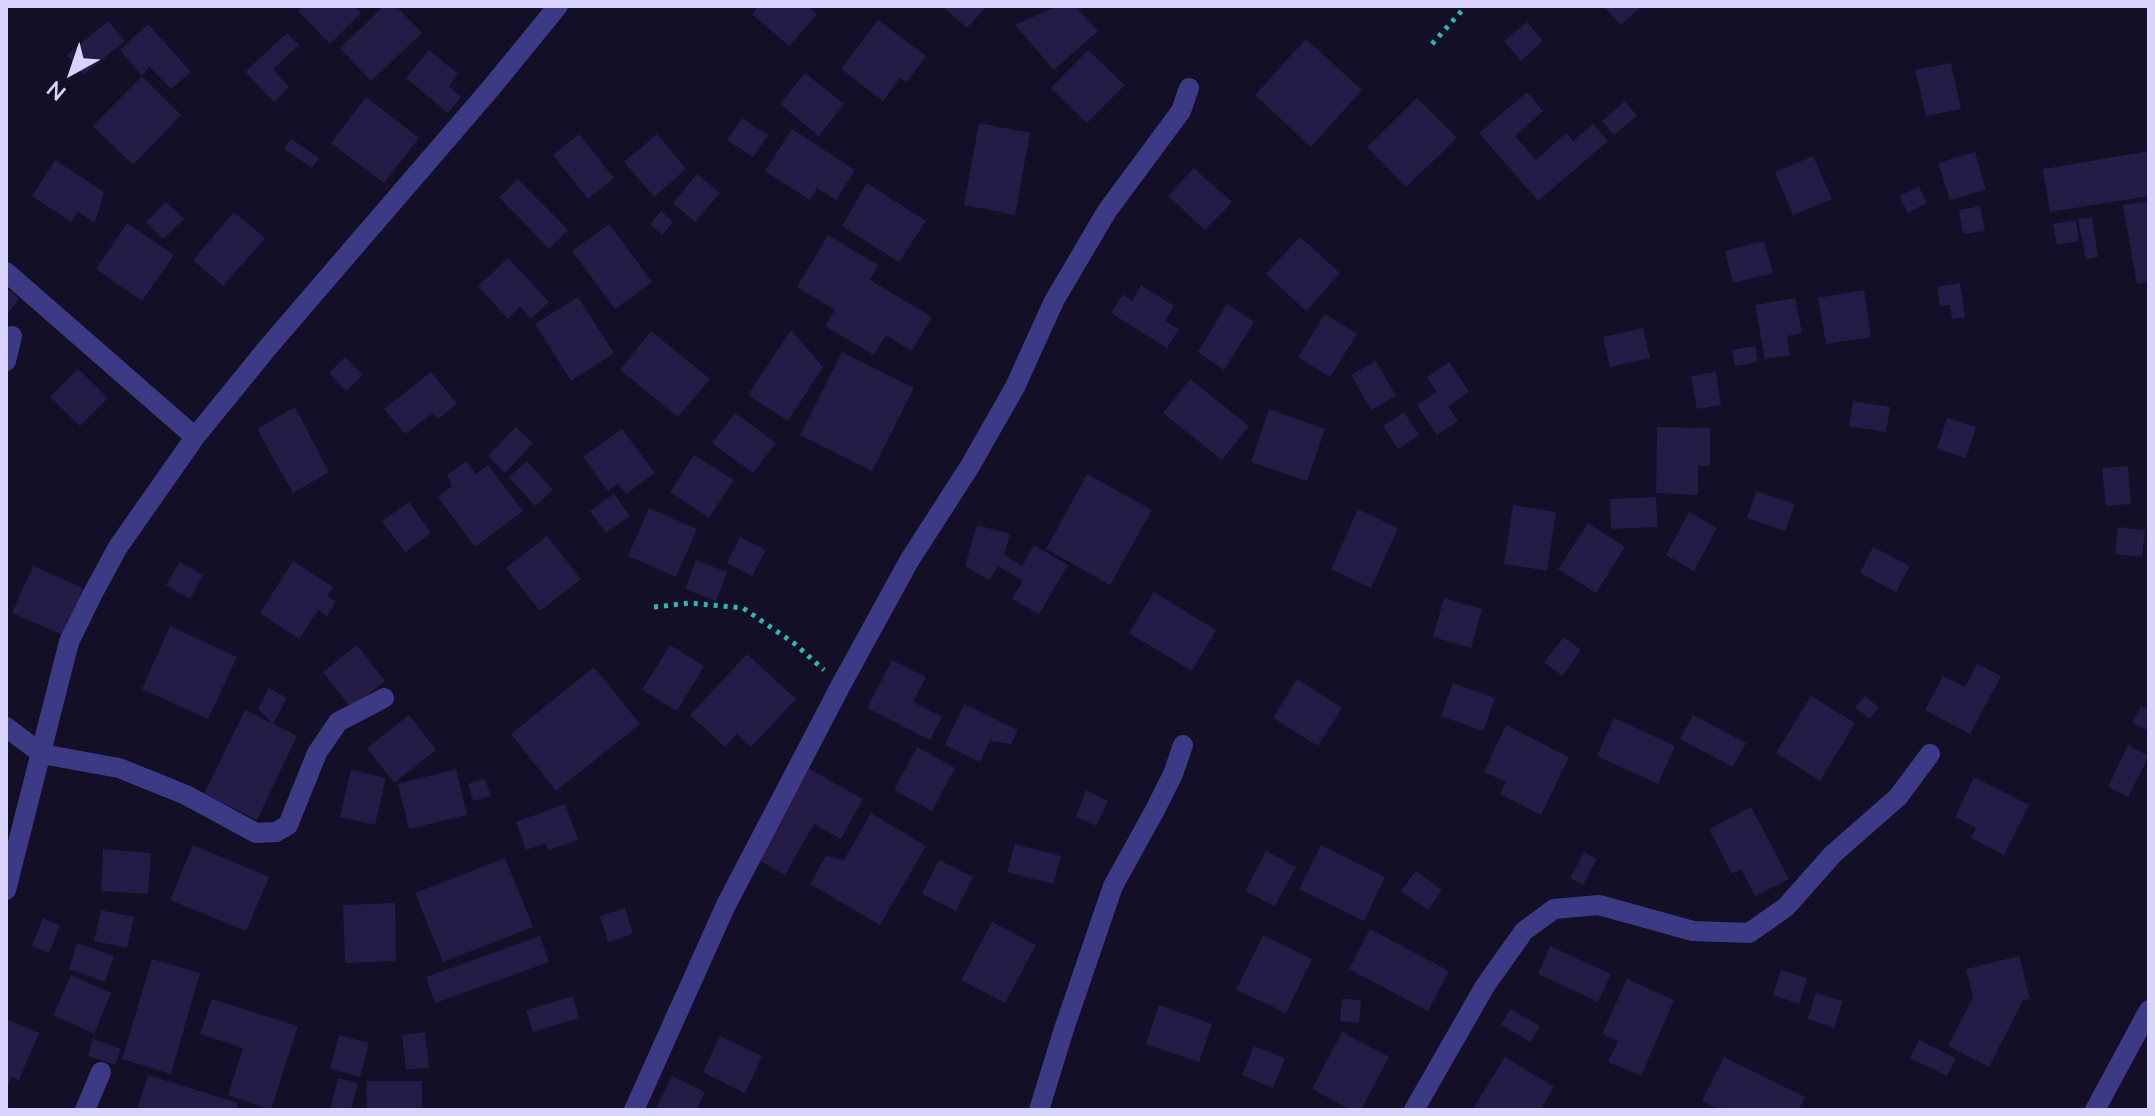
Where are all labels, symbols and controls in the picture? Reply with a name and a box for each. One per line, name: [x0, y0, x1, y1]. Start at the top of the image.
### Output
north arrow: [32, 32, 112, 112]
text: N: [41, 74, 73, 107]

